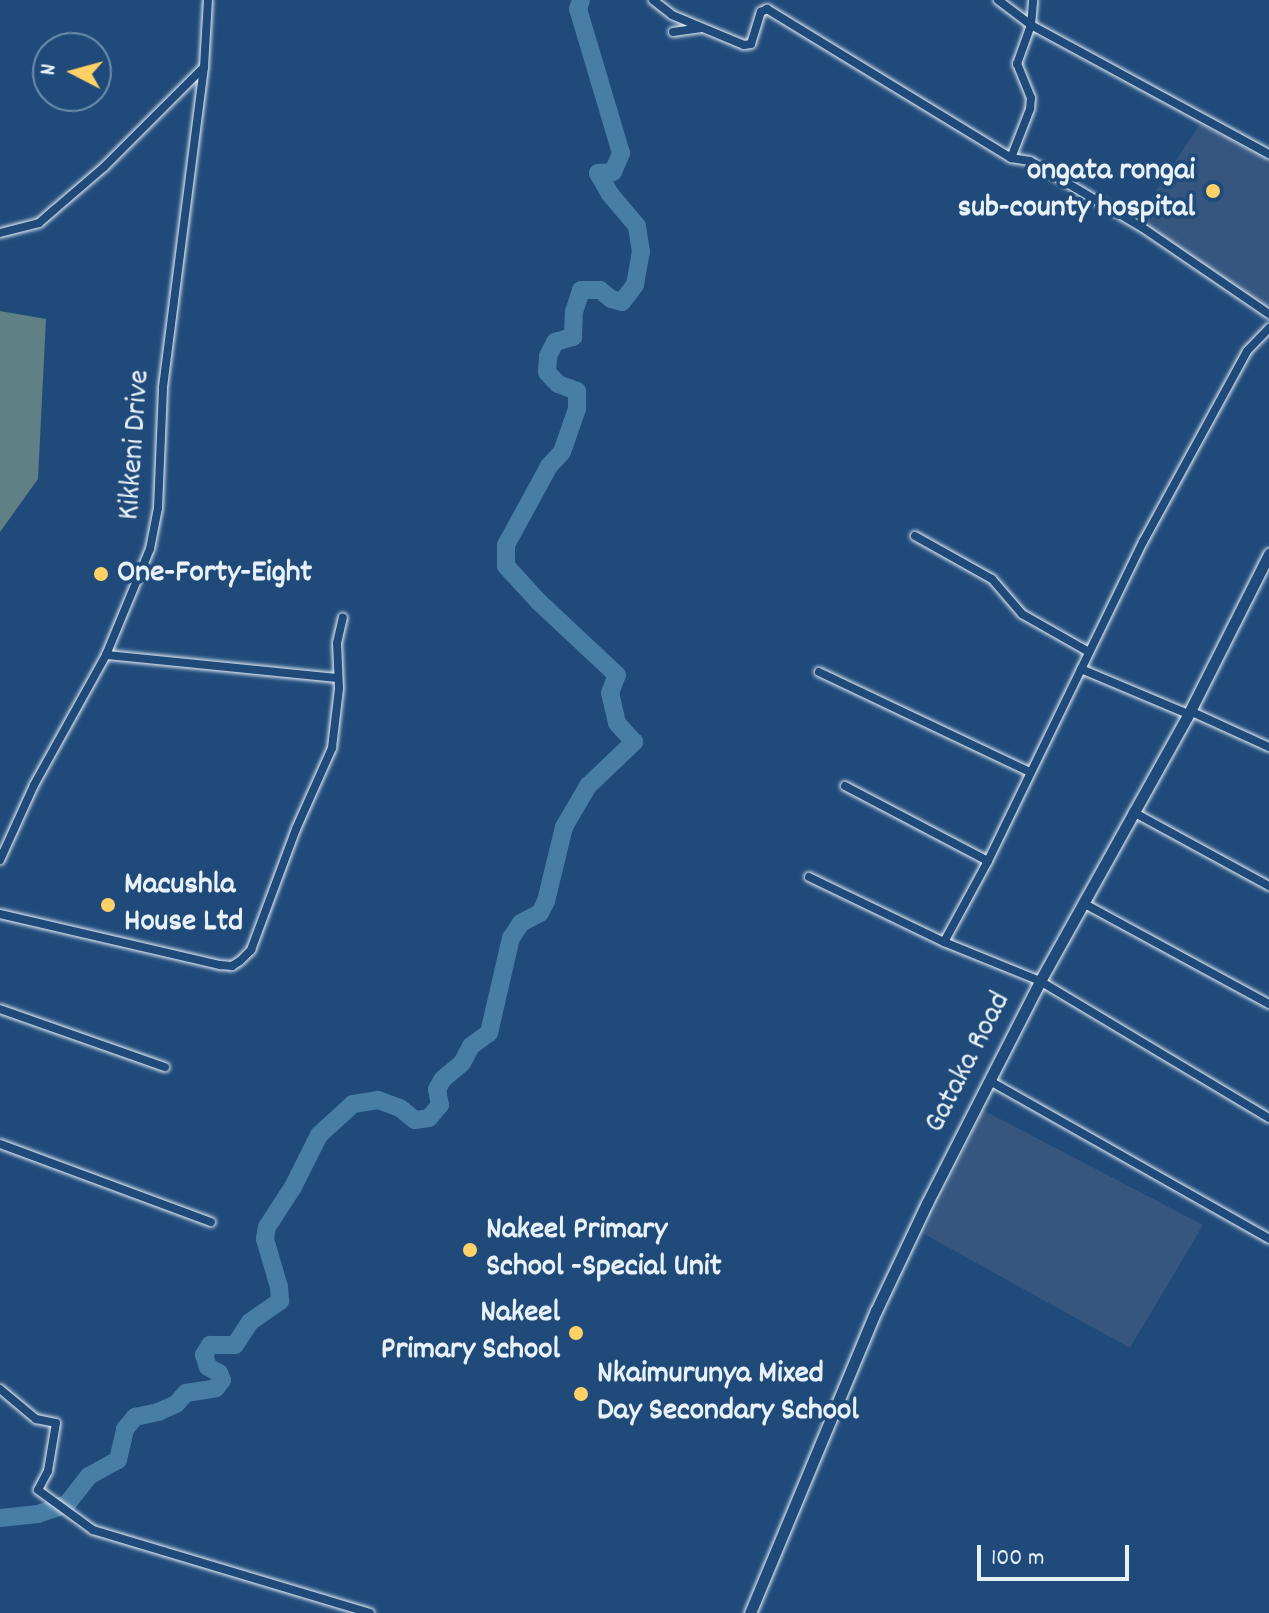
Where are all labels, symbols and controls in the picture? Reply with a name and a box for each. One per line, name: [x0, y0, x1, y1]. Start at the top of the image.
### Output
north arrow: [32, 32, 112, 112]
text: N: [34, 63, 66, 77]
place label: ongata rongai sub-county hospital: [958, 154, 1195, 229]
marker: ongata rongai sub-county hospital: [1202, 180, 1224, 202]
street label: Kikkeni Drive: [112, 369, 160, 521]
place label: One-Forty-Eight: [117, 555, 312, 593]
marker: One-Forty-Eight: [92, 565, 110, 583]
place label: Macushla House Ltd: [124, 868, 243, 943]
marker: Macushla House Ltd: [99, 896, 117, 914]
street label: Gataka Road: [917, 986, 1021, 1140]
place label: Nakeel Primary School -Special Unit: [486, 1213, 721, 1288]
marker: Nakeel Primary School -Special Unit: [461, 1241, 479, 1259]
place label: Nakeel Primary School: [381, 1296, 560, 1371]
marker: Nakeel Primary School: [567, 1324, 585, 1342]
place label: Nkaimurunya Mixed Day Secondary School: [597, 1357, 859, 1432]
marker: Nkaimurunya Mixed Day Secondary School: [572, 1385, 590, 1403]
scale bar: [981, 1529, 1133, 1579]
text: 100 m: [991, 1542, 1044, 1576]

